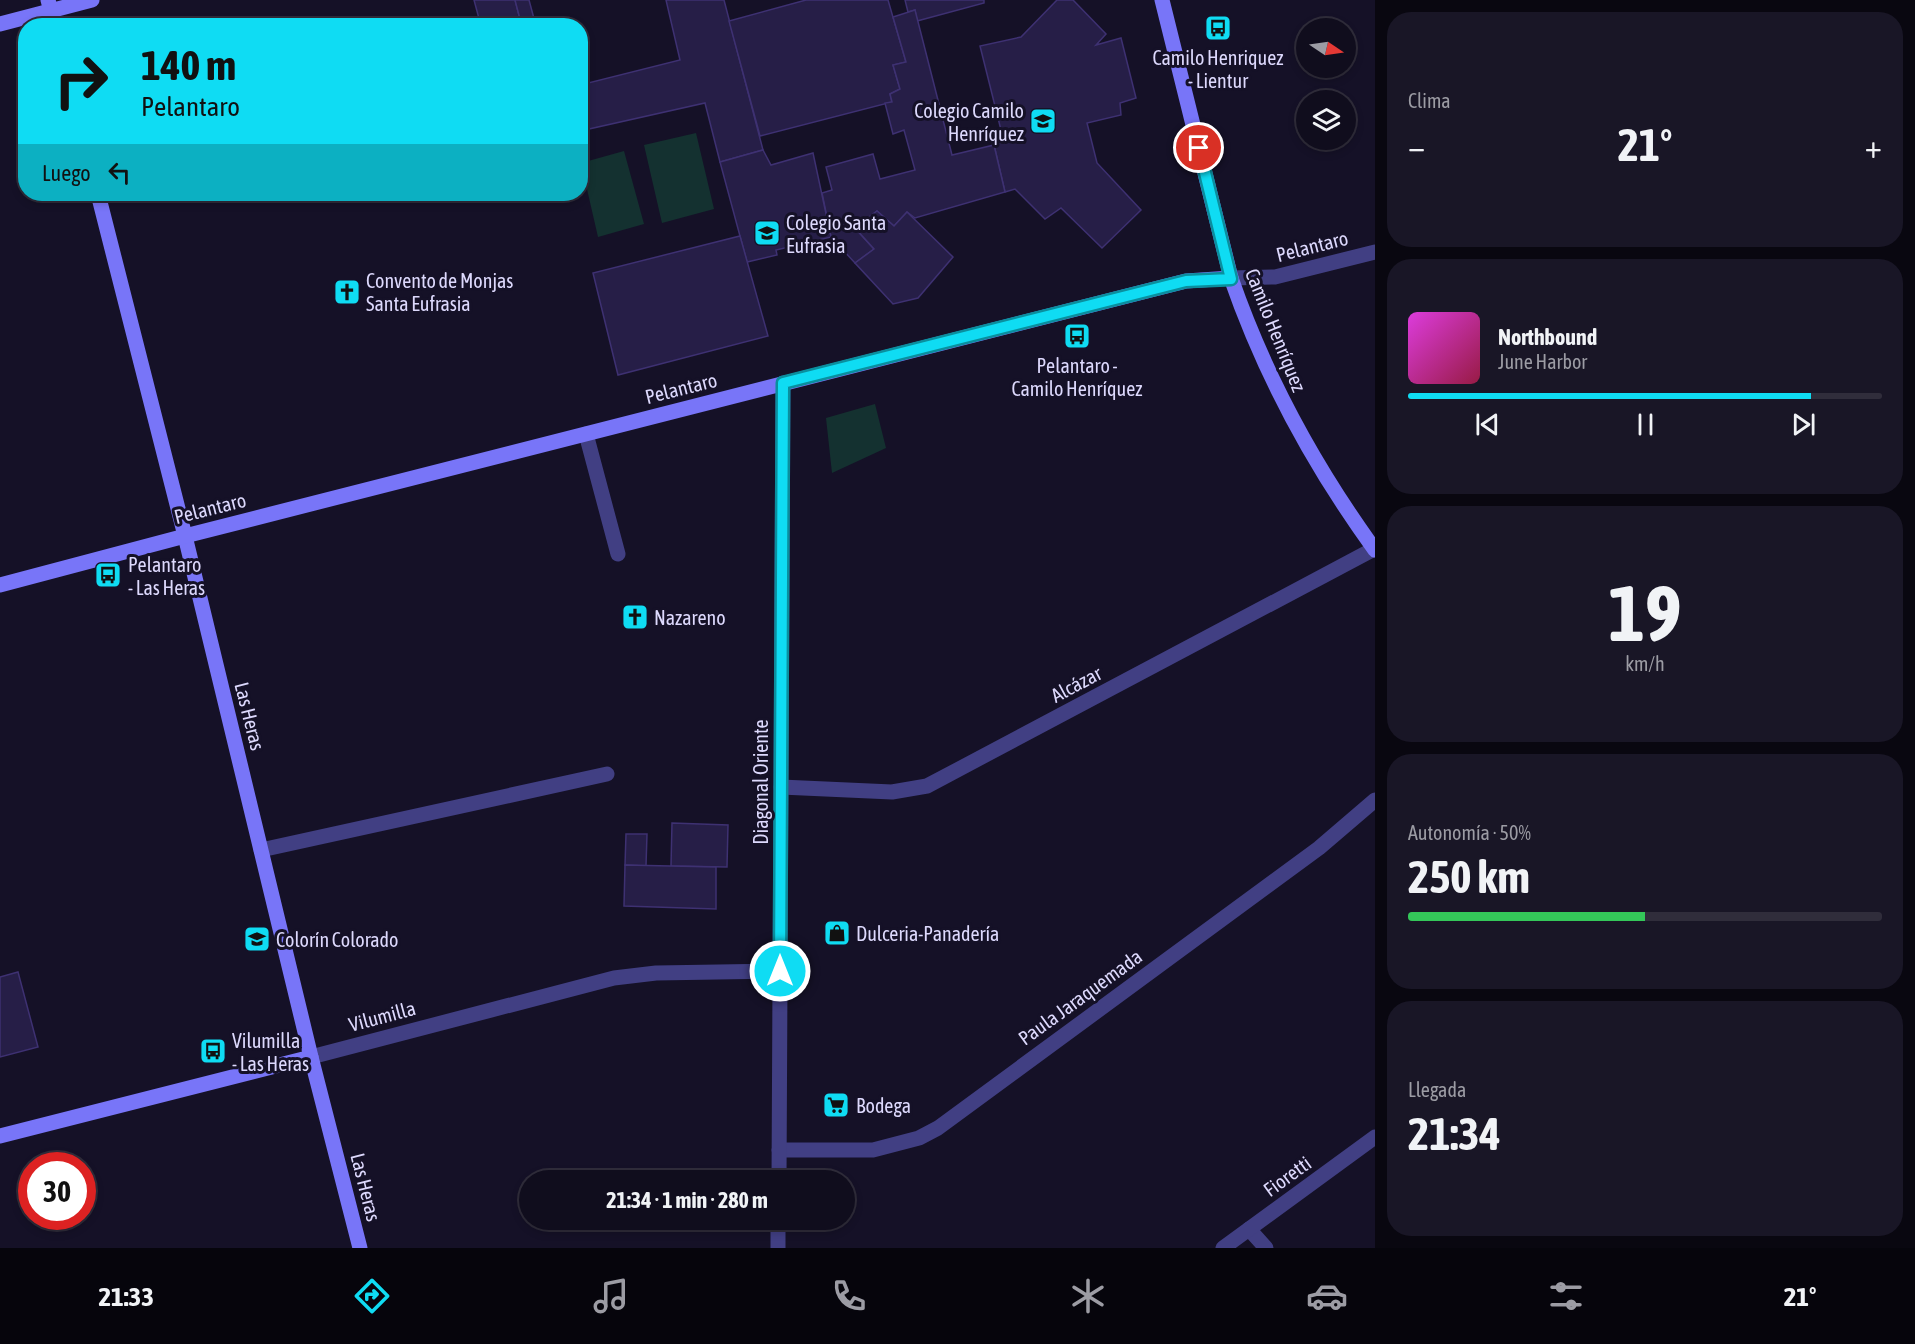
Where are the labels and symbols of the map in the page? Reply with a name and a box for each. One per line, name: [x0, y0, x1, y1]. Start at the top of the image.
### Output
bus stop icon: Camilo Henriquez - Lientur: [1203, 13, 1233, 43]
north arrow: [1296, 18, 1356, 78]
place label: Camilo Henriquez - Lientur: [1153, 46, 1283, 92]
place label: Colegio Camilo Henríquez: [914, 99, 1024, 145]
school or university icon: Colegio Camilo Henríquez: [1028, 106, 1058, 136]
pin: [1173, 122, 1224, 173]
place label: Colegio Santa Eufrasia: [786, 211, 886, 257]
school or university icon: Colegio Santa Eufrasia: [752, 218, 782, 248]
street label: Pelantaro: [1274, 226, 1350, 266]
street label: Camilo Henríquez: [1241, 265, 1311, 395]
place label: Convento de Monjas Santa Eufrasia: [366, 269, 513, 315]
church icon: Convento de Monjas Santa Eufrasia: [332, 277, 362, 307]
bus stop icon: Pelantaro - Camilo Henríquez: [1062, 321, 1092, 351]
place label: Pelantaro - Camilo Henríquez: [1012, 354, 1142, 400]
street label: Pelantaro: [643, 368, 719, 408]
street label: Pelantaro: [172, 488, 248, 528]
place label: Pelantaro - Las Heras: [128, 553, 205, 599]
bus stop icon: Pelantaro - Las Heras: [93, 560, 123, 590]
church icon: Nazareno: [620, 602, 650, 632]
place label: Nazareno: [654, 606, 726, 629]
street label: Alcázar: [1047, 661, 1106, 707]
street label: Las Heras: [230, 680, 270, 752]
street label: Diagonal Oriente: [749, 719, 772, 845]
shop icon: Dulceria-Panadería: [822, 918, 852, 948]
place label: Dulceria-Panadería: [856, 922, 999, 945]
school or university icon: Colorín Colorado: [242, 924, 272, 954]
place label: Colorín Colorado: [276, 928, 398, 951]
position arrow: [748, 939, 812, 1003]
street label: Paula Jaraquemada: [1014, 945, 1146, 1049]
street label: Vilumilla: [346, 996, 418, 1036]
place label: Vilumilla - Las Heras: [232, 1029, 309, 1075]
bus stop icon: Vilumilla - Las Heras: [198, 1036, 228, 1066]
supermarket icon: Bodega: [821, 1090, 851, 1120]
place label: Bodega: [856, 1094, 911, 1117]
street label: Las Heras: [346, 1151, 386, 1223]
street label: Fioretti: [1259, 1151, 1315, 1201]
speed limit sign: 30: [18, 1152, 96, 1230]

